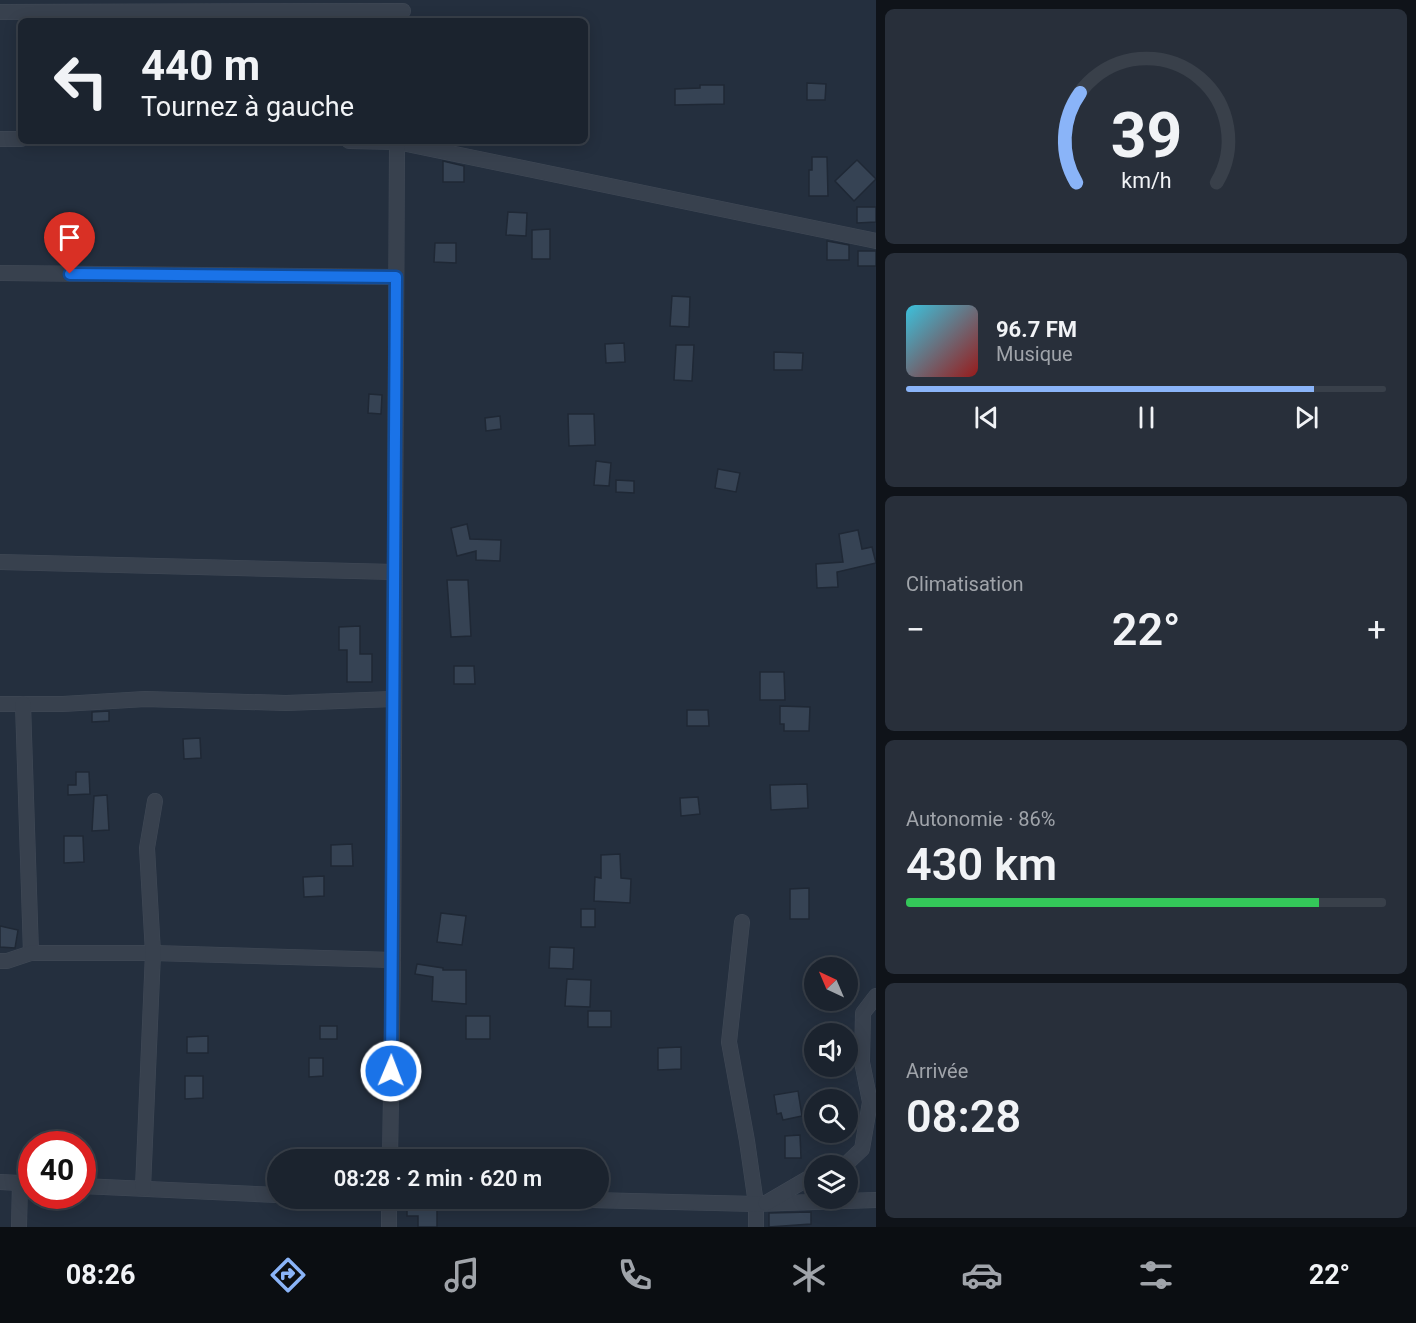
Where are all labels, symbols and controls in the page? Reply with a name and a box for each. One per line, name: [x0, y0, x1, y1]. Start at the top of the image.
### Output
text: 440 m: [141, 41, 260, 90]
icon: left: [42, 42, 120, 120]
text: Tournez à gauche: [141, 91, 354, 123]
text: 39: [1110, 99, 1182, 172]
text: km/h: [1121, 169, 1171, 194]
pin: [44, 212, 95, 274]
icon: arrive: [53, 221, 86, 254]
text: 96.7 FM: [996, 317, 1077, 342]
text: Musique: [996, 342, 1073, 366]
icon: previous: [970, 401, 1003, 434]
icon: pause: [1130, 401, 1163, 434]
icon: next: [1290, 401, 1323, 434]
text: Climatisation: [906, 572, 1024, 596]
text: 22°: [1112, 603, 1180, 656]
text: −: [906, 610, 925, 649]
text: +: [1367, 610, 1386, 649]
text: Autonomie · 86%: [906, 807, 1055, 831]
text: 430 km: [906, 838, 1057, 891]
north arrow: [804, 957, 858, 1011]
map controls: [804, 957, 858, 1209]
button: sound: [804, 1023, 858, 1077]
position arrow: [359, 1039, 423, 1103]
text: Arrivée: [906, 1059, 968, 1083]
button: search: [804, 1089, 858, 1143]
text: 08:28: [906, 1090, 1021, 1143]
speed limit sign: 40: [18, 1131, 96, 1209]
button: layers: [804, 1155, 858, 1209]
text: 08:28 · 2 min · 620 m: [334, 1166, 542, 1191]
icon: directions: [267, 1254, 309, 1296]
icon: music: [441, 1254, 483, 1296]
icon: phone: [614, 1254, 656, 1296]
icon: climate: [788, 1254, 830, 1296]
icon: car: [961, 1254, 1003, 1296]
icon: filters: [1135, 1254, 1177, 1296]
text: 08:26: [66, 1259, 135, 1291]
text: 22°: [1309, 1259, 1350, 1291]

